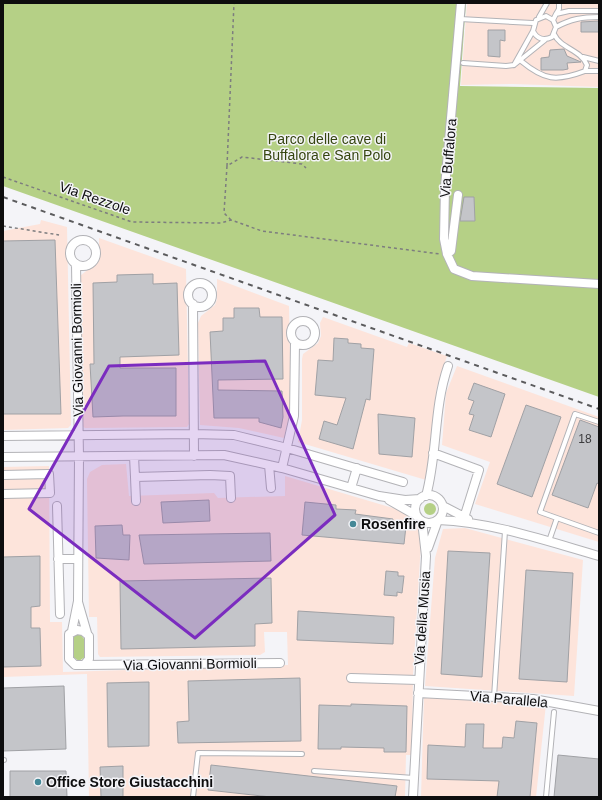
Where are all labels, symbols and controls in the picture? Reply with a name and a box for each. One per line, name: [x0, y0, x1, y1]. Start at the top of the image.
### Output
street label: Via Buffalora: [437, 117, 459, 198]
park label: Parco delle cave di Buffalora e San Polo: [263, 131, 391, 163]
street label: Via Rezzole: [57, 178, 133, 218]
street label: Via Giovanni Bormioli: [68, 283, 86, 417]
house number: 18: [578, 432, 592, 446]
place label: Rosenfire: [361, 516, 426, 532]
marker: Rosenfire: [348, 519, 358, 529]
street label: Via della Musia: [411, 570, 433, 666]
street label: Via Giovanni Bormioli: [123, 655, 257, 673]
street label: Via Parallela: [469, 688, 549, 710]
place label: Office Store Giustacchini: [46, 774, 213, 790]
marker: Office Store Giustacchini: [33, 777, 43, 787]

